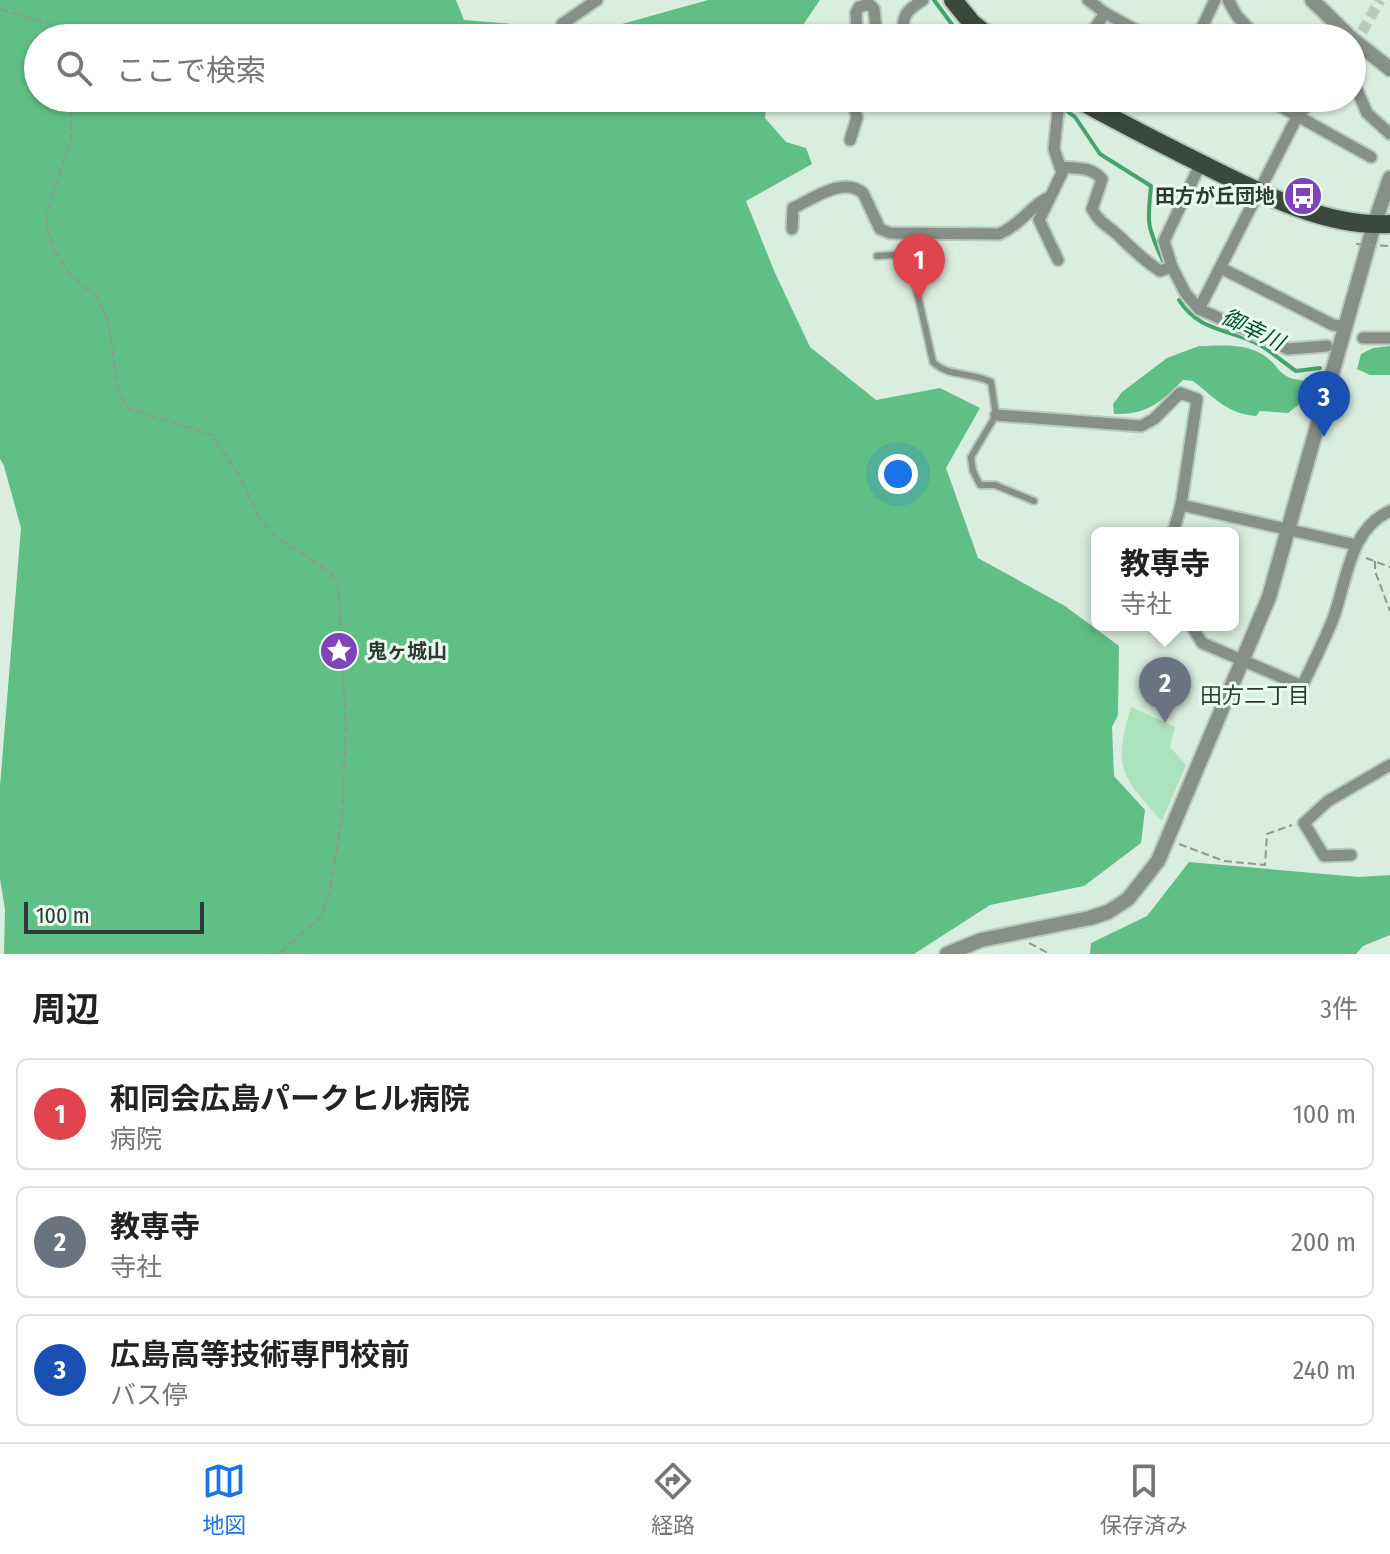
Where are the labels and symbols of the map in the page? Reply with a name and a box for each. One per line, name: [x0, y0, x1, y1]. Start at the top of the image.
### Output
bus stop icon: 田方が丘団地: [1282, 175, 1324, 217]
place label: 田方が丘団地: [1155, 184, 1275, 208]
pin: 1: [893, 234, 945, 300]
water label: 御幸川: [1217, 303, 1290, 357]
pin: 3: [1298, 371, 1350, 437]
your location: [878, 454, 918, 494]
place icon: 鬼ヶ城山: [318, 630, 360, 672]
place label: 鬼ヶ城山: [367, 639, 447, 663]
pin: 2: [1139, 657, 1191, 723]
district label: 田方二丁目: [1200, 682, 1310, 709]
scale bar: [24, 898, 204, 934]

